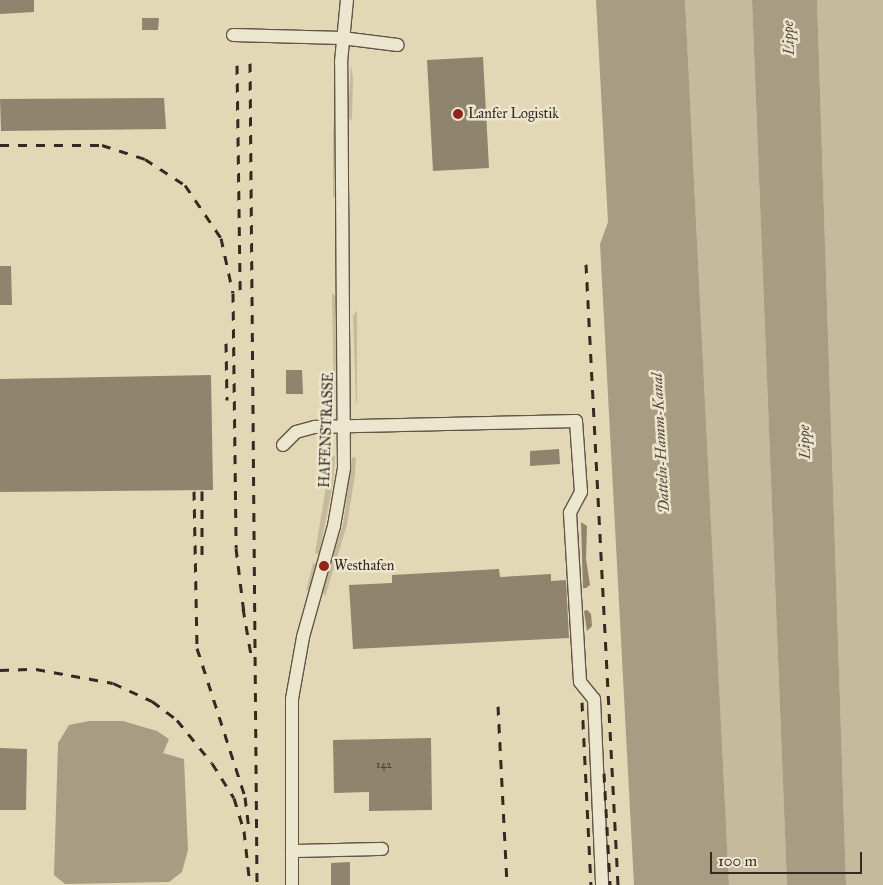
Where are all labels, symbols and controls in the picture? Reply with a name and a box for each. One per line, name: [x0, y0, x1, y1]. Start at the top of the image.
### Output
water label: Lippe: [779, 21, 799, 55]
place label: Lanfer Logistik: [468, 106, 559, 122]
marker: Lanfer Logistik: [452, 108, 464, 120]
street label: HAFENSTRASSE: [317, 372, 337, 488]
water label: Datteln-Hamm-Kanal: [648, 372, 674, 514]
water label: Lippe: [795, 425, 815, 459]
place label: Westhafen: [334, 558, 394, 574]
marker: Westhafen: [318, 560, 330, 572]
house number: 142: [376, 758, 392, 772]
scale bar: [713, 842, 866, 874]
text: 100 m: [718, 852, 757, 870]

